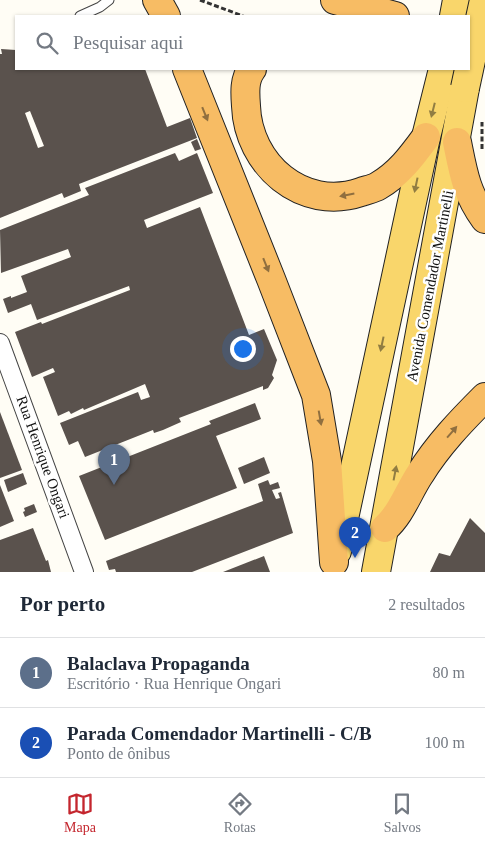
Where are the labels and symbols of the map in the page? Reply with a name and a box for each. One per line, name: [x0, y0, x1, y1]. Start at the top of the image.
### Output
one-way arrow: [429, 103, 437, 118]
one-way arrow: [201, 107, 209, 122]
one-way arrow: [412, 177, 420, 192]
street label: Avenida Comendador Martinelli: [404, 189, 456, 383]
one-way arrow: [339, 192, 355, 200]
one-way arrow: [262, 258, 270, 273]
your location: [230, 336, 256, 362]
one-way arrow: [377, 336, 385, 352]
street label: Rua Henrique Ongari: [13, 394, 73, 520]
one-way arrow: [316, 410, 324, 426]
one-way arrow: [446, 426, 458, 438]
pin: 1: [98, 444, 130, 485]
one-way arrow: [391, 465, 399, 480]
pin: 2: [339, 517, 371, 558]

